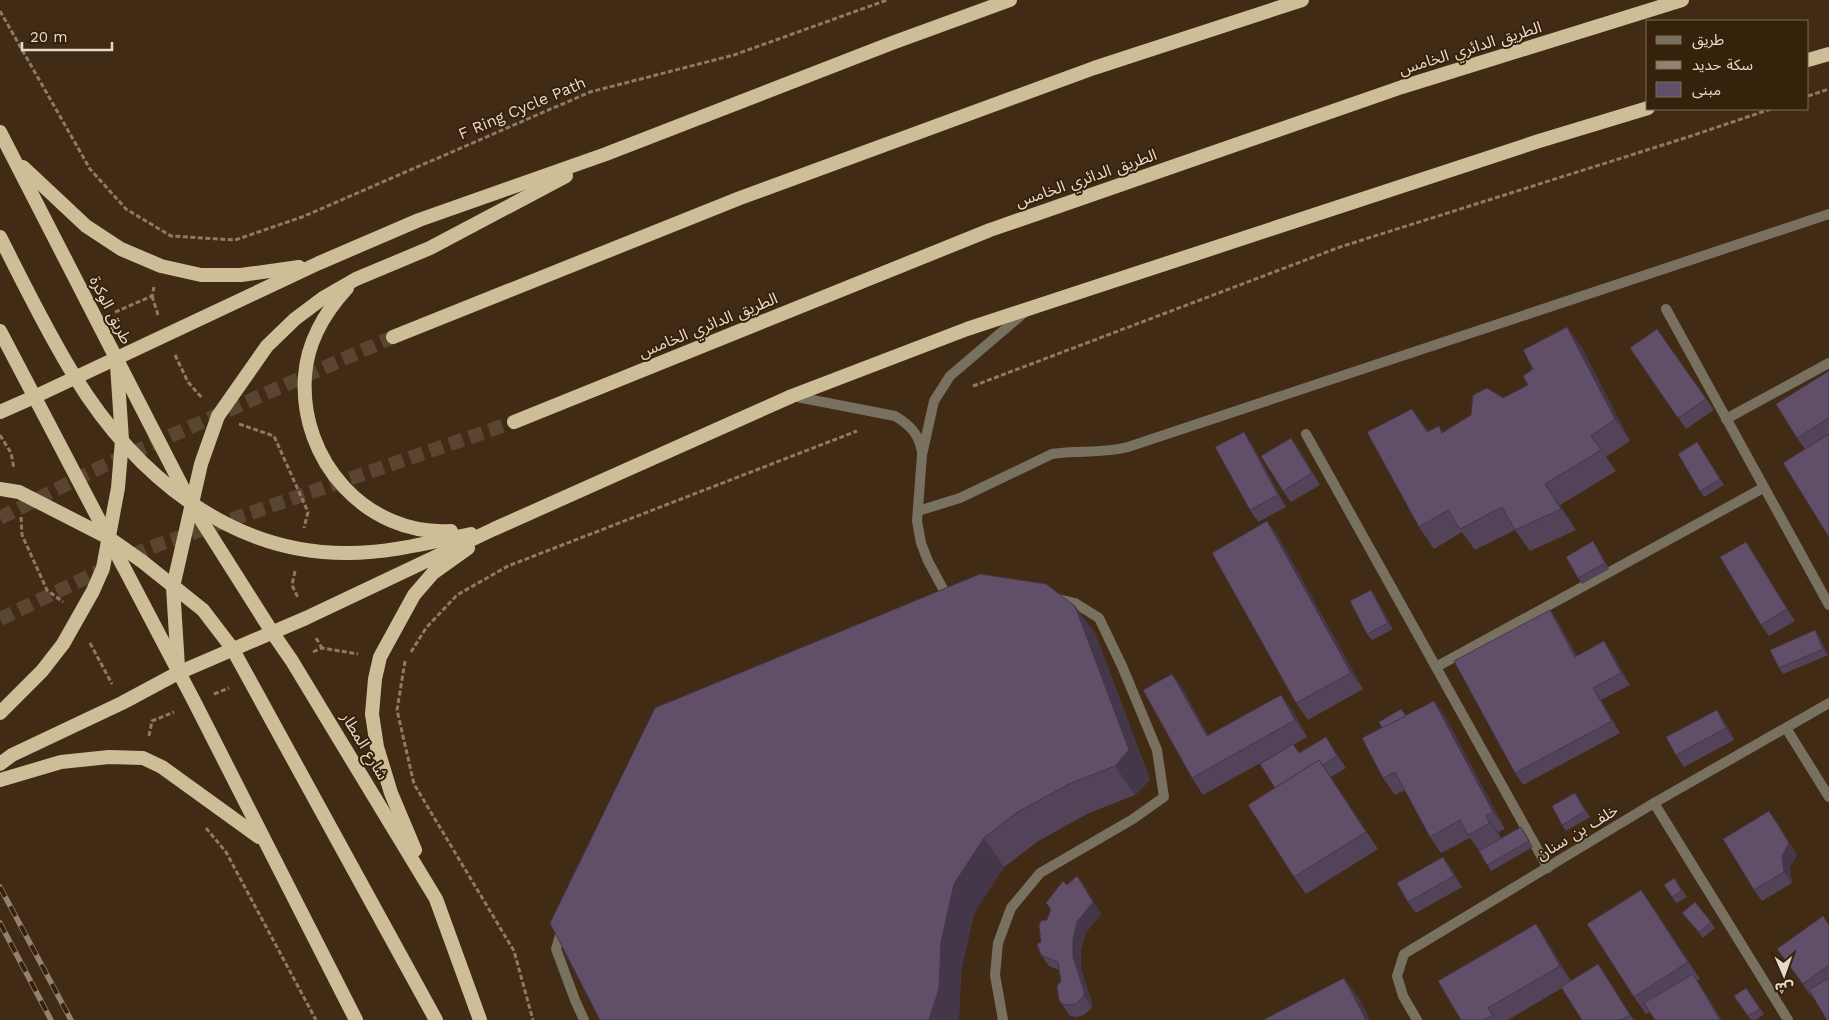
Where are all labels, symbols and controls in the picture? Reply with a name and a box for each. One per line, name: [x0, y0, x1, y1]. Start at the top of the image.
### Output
street label: الطريق الدائري الخامس: [1396, 17, 1545, 81]
scale bar: [22, 20, 112, 52]
legend: [1646, 20, 1809, 110]
text: 20 m: [30, 28, 68, 46]
text: طريق: [1692, 31, 1724, 50]
text: سكة حديد: [1692, 56, 1753, 74]
street label: F Ring Cycle Path: [455, 73, 589, 143]
text: مبنى: [1692, 81, 1721, 99]
street label: الطريق الدائري الخامس: [1013, 145, 1160, 214]
street label: طريق الوكرة: [85, 273, 136, 348]
street label: الطريق الدائري الخامس: [636, 288, 781, 364]
street label: شارع المطار: [334, 708, 393, 785]
street label: خلف بن سنان: [1533, 800, 1621, 864]
north arrow: [1759, 950, 1809, 1000]
text: ش: [1775, 980, 1794, 996]

